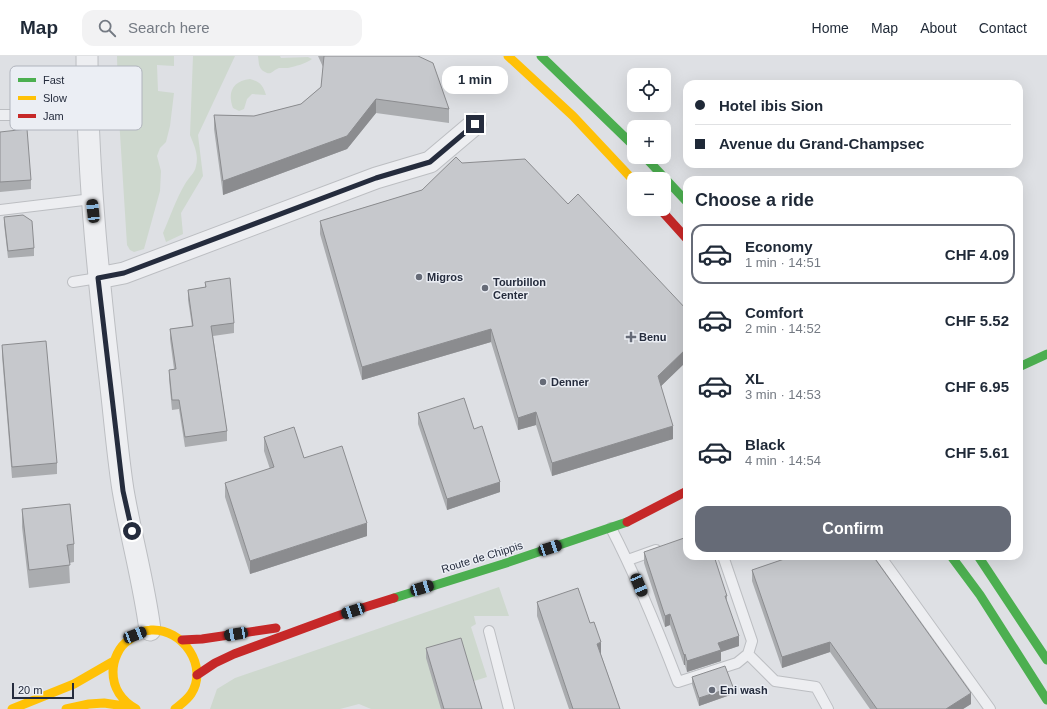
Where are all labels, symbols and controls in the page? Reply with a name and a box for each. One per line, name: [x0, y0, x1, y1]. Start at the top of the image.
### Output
search box: [82, 10, 362, 46]
text: Map: [20, 17, 58, 38]
icon: search: [96, 17, 118, 39]
text: Search here: [128, 19, 210, 36]
text: Home: [812, 20, 849, 36]
text: Map: [871, 20, 898, 36]
text: About: [920, 20, 957, 36]
text: Contact: [979, 20, 1027, 36]
legend: [10, 66, 142, 130]
callout: 1 min: [442, 66, 508, 94]
map controls: [627, 68, 671, 216]
button: locate: [627, 68, 671, 112]
text: 1 min: [458, 72, 492, 87]
text: Fast: [43, 74, 64, 86]
text: Slow: [43, 92, 67, 104]
text: Hotel ibis Sion: [719, 97, 823, 114]
text: Jam: [43, 110, 64, 122]
route end: [466, 115, 484, 133]
button: +: [627, 120, 671, 164]
text: Avenue du Grand-Champsec: [719, 135, 924, 152]
button: −: [627, 172, 671, 216]
text: Choose a ride: [695, 190, 814, 210]
car: [86, 198, 100, 224]
icon: car: [697, 236, 733, 272]
text: Economy: [745, 238, 813, 255]
text: CHF 4.09: [945, 246, 1009, 263]
text: 1 min · 14:51: [745, 255, 821, 270]
place label: Migros: [427, 271, 463, 283]
marker: Migros: [414, 272, 424, 282]
place label: Tourbillon Center: [493, 276, 546, 301]
marker: Tourbillon Center: [480, 283, 490, 293]
icon: car: [697, 302, 733, 338]
text: Comfort: [745, 304, 803, 321]
text: CHF 5.52: [945, 312, 1009, 329]
text: 2 min · 14:52: [745, 321, 821, 336]
place label: Benu: [639, 331, 667, 343]
marker: Benu: [626, 332, 636, 342]
icon: car: [697, 368, 733, 404]
text: XL: [745, 370, 764, 387]
place label: Denner: [551, 376, 590, 388]
marker: Denner: [538, 377, 548, 387]
text: CHF 6.95: [945, 378, 1009, 395]
text: 3 min · 14:53: [745, 387, 821, 402]
icon: car: [697, 434, 733, 470]
text: Black: [745, 436, 785, 453]
text: CHF 5.61: [945, 444, 1009, 461]
text: 4 min · 14:54: [745, 453, 821, 468]
button: Confirm: [695, 506, 1011, 552]
route start: [123, 522, 141, 540]
street label: Route de Chippis: [440, 539, 525, 575]
car: [537, 539, 563, 557]
car: [629, 572, 649, 598]
car: [409, 579, 435, 597]
car: [340, 602, 366, 620]
car: [122, 625, 148, 645]
car: [223, 626, 249, 642]
scale bar: [12, 681, 74, 700]
text: 20 m: [18, 684, 42, 696]
place label: Eni wash: [720, 684, 768, 696]
marker: Eni wash: [707, 685, 717, 695]

